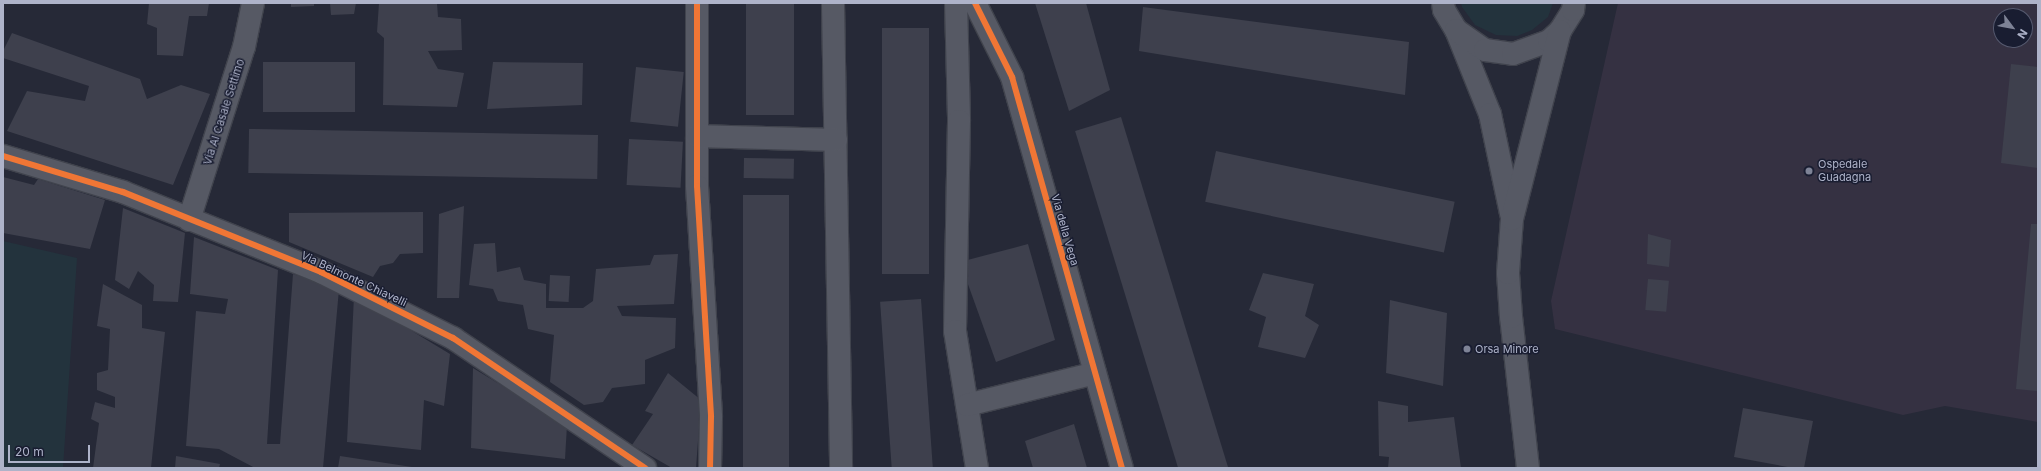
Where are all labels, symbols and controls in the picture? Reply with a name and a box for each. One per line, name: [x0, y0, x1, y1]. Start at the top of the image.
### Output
north arrow: [1993, 8, 2033, 48]
text: N: [2014, 27, 2030, 41]
street label: Via Al Casale Settimo: [201, 57, 247, 167]
place label: Ospedale Guadagna: [1818, 158, 1871, 184]
marker: Ospedale Guadagna: [1803, 165, 1815, 177]
street label: Via della Vega: [1049, 193, 1081, 267]
street label: Via Belmonte Chiavelli: [299, 249, 409, 309]
place label: Orsa Minore: [1475, 342, 1539, 356]
marker: Orsa Minore: [1462, 344, 1472, 354]
scale bar: [10, 437, 92, 463]
text: 20 m: [15, 444, 44, 459]

